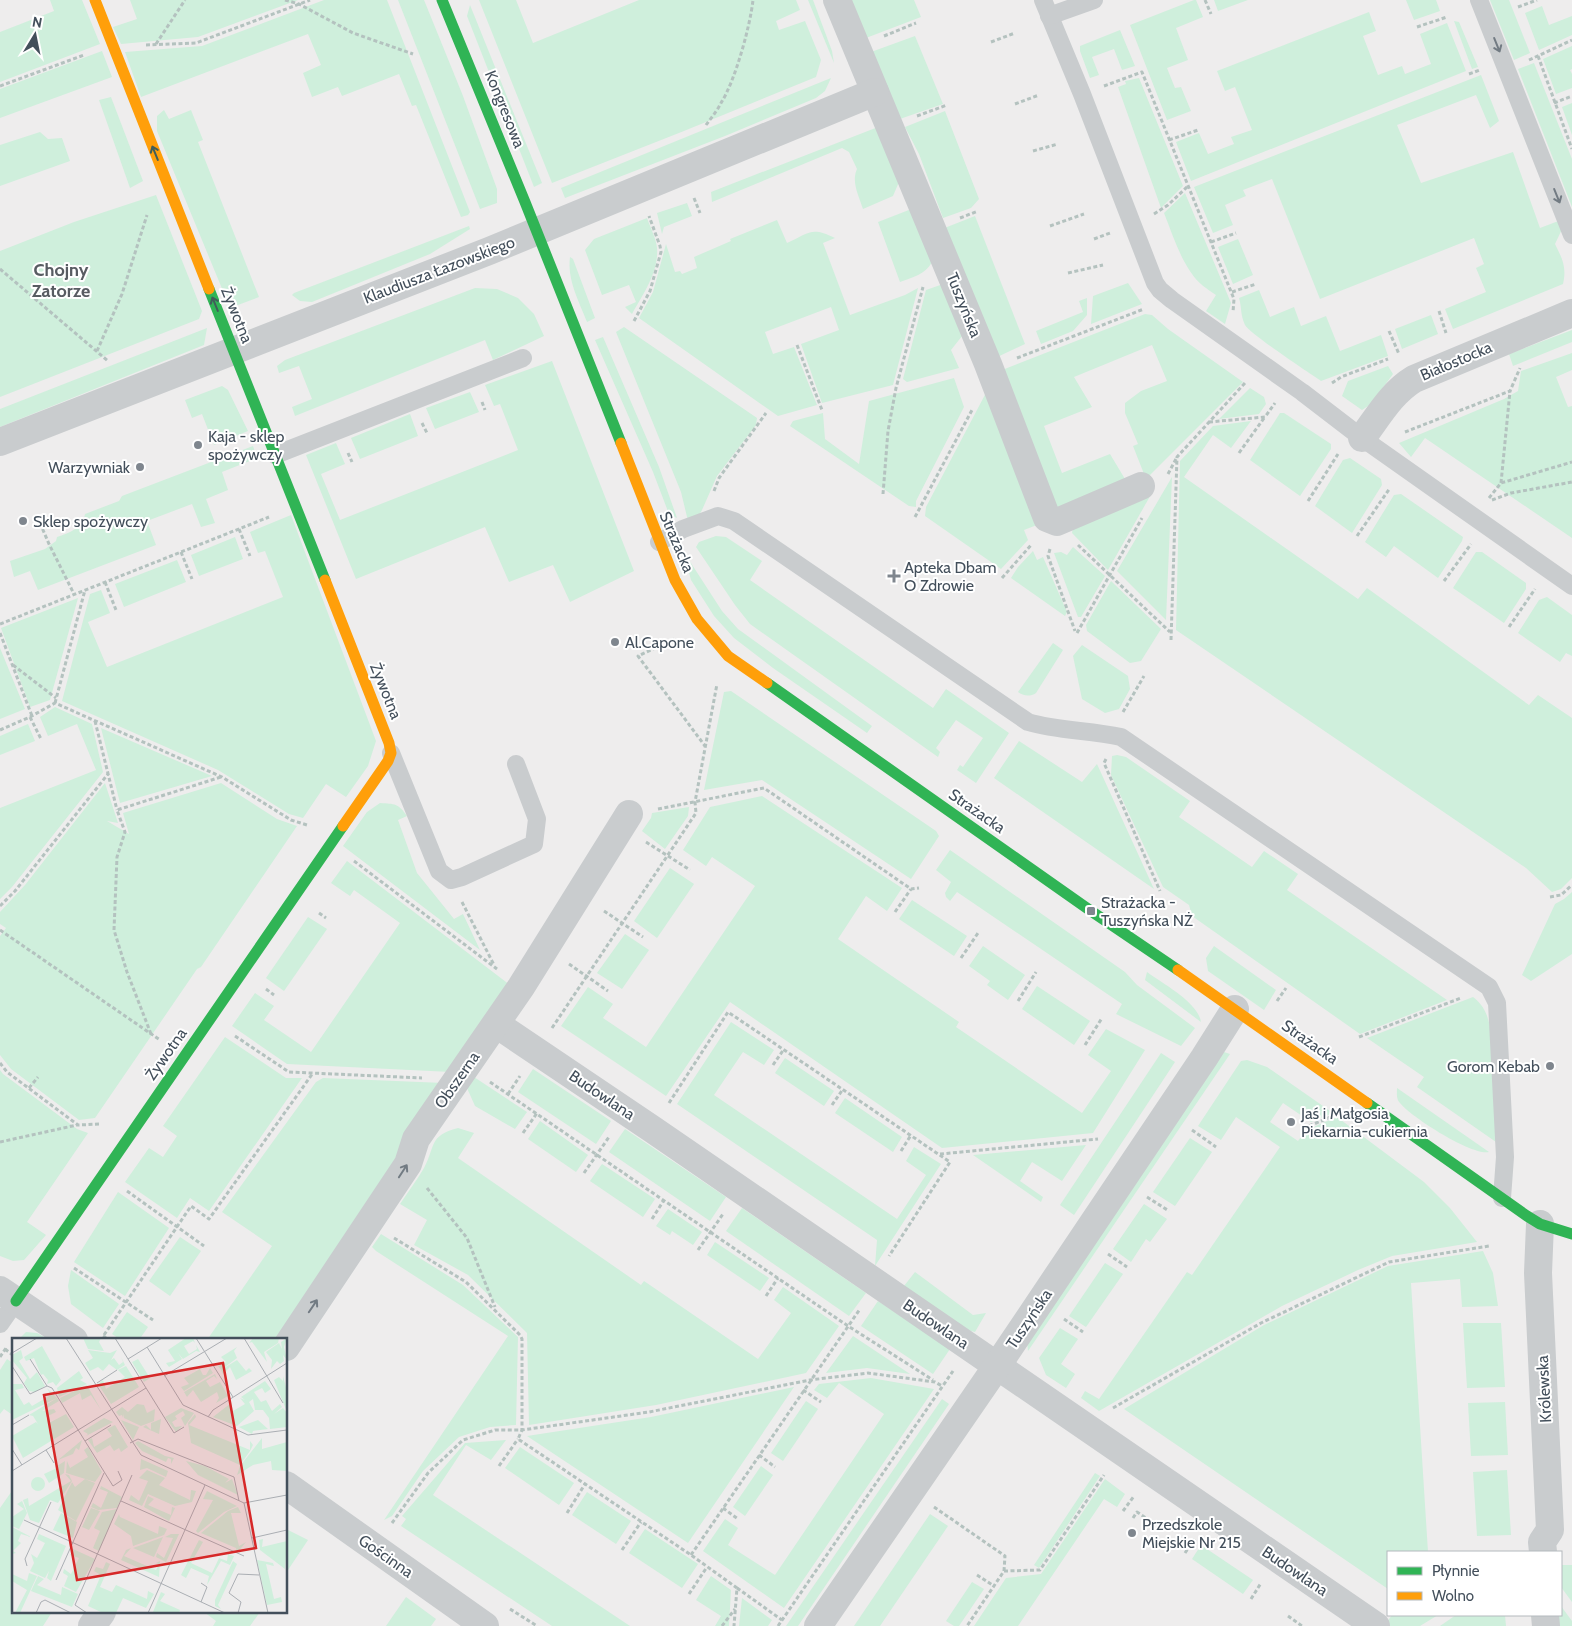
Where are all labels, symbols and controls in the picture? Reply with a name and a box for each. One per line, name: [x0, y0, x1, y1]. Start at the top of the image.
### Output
north arrow: [10, 10, 60, 60]
text: N: [31, 12, 44, 32]
one-way arrow: [1493, 37, 1502, 52]
street label: Kongresowa: [481, 68, 529, 151]
one-way arrow: [150, 146, 160, 161]
one-way arrow: [1553, 188, 1562, 204]
street label: Klaudiusza Łazowskiego: [361, 232, 518, 308]
district label: Chojny Zatorze: [32, 259, 90, 302]
street label: Tuszyńska: [942, 270, 986, 340]
street label: Żywotna: [217, 284, 257, 346]
one-way arrow: [210, 297, 220, 312]
street label: Białostocka: [1417, 337, 1495, 385]
place label: Kaja - sklep spożywczy: [208, 427, 284, 464]
marker: Kaja - sklep spożywczy: [192, 439, 204, 451]
place label: Warzywniak: [48, 458, 131, 477]
marker: Warzywniak: [134, 461, 146, 473]
street label: Strażacka: [656, 509, 698, 576]
place label: Sklep spożywczy: [33, 512, 148, 531]
marker: Sklep spożywczy: [17, 515, 29, 527]
place label: Apteka Dbam O Zdrowie: [904, 558, 997, 595]
marker: Apteka Dbam O Zdrowie: [888, 570, 900, 582]
place label: Al.Capone: [625, 633, 694, 652]
marker: Al.Capone: [609, 636, 621, 648]
street label: Żywotna: [366, 660, 406, 722]
street label: Strażacka: [945, 785, 1009, 837]
place label: Strażacka - Tuszyńska NŻ: [1101, 893, 1193, 930]
marker: Strażacka - Tuszyńska NŻ: [1085, 905, 1097, 917]
street label: Strażacka: [1278, 1016, 1342, 1068]
street label: Żywotna: [141, 1024, 191, 1084]
street label: Obszerna: [431, 1048, 484, 1112]
place label: Gorom Kebab: [1447, 1057, 1540, 1076]
marker: Gorom Kebab: [1544, 1060, 1556, 1072]
street label: Budowlana: [566, 1066, 639, 1124]
place label: Jaś i Małgosia Piekarnia-cukiernia: [1300, 1104, 1428, 1141]
marker: Jaś i Małgosia Piekarnia-cukiernia: [1285, 1116, 1297, 1128]
one-way arrow: [398, 1164, 408, 1178]
street label: Tuszyńska: [1002, 1285, 1056, 1353]
street label: Budowlana: [900, 1295, 973, 1353]
one-way arrow: [308, 1300, 318, 1314]
inset map: [12, 1338, 288, 1614]
street label: Królewska: [1533, 1354, 1555, 1423]
place label: Przedszkole Miejskie Nr 215: [1142, 1515, 1241, 1552]
marker: Przedszkole Miejskie Nr 215: [1126, 1527, 1138, 1539]
street label: Gościnna: [355, 1530, 417, 1582]
street label: Budowlana: [1259, 1542, 1332, 1600]
legend: [1387, 1551, 1562, 1616]
text: Płynnie: [1432, 1562, 1480, 1580]
text: Wolno: [1432, 1587, 1474, 1605]

